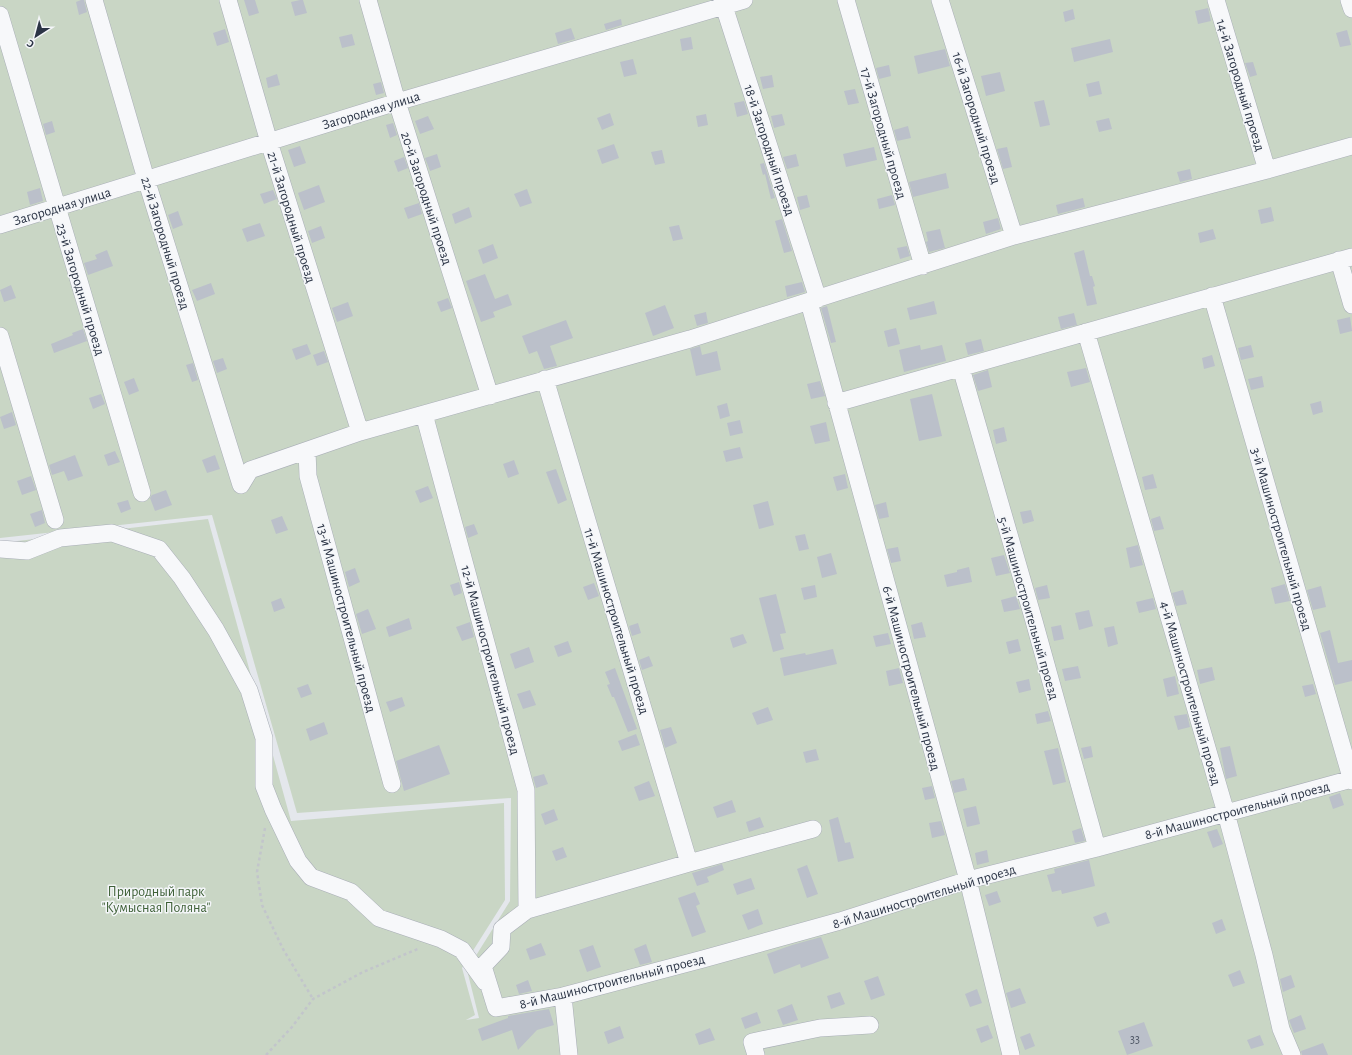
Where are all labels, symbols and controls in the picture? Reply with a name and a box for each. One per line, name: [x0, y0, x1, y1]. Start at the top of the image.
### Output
north arrow: [16, 16, 56, 56]
street label: 14-й Загородный проезд: [1213, 18, 1267, 153]
text: С: [25, 37, 36, 50]
street label: 16-й Загородный проезд: [949, 51, 1003, 186]
street label: 17-й Загородный проезд: [858, 66, 909, 201]
street label: 18-й Загородный проезд: [741, 83, 797, 218]
street label: Загородная улица: [321, 89, 422, 132]
street label: 20-й Загородный проезд: [398, 130, 454, 267]
street label: 21-й Загородный проезд: [264, 150, 318, 285]
street label: 22-й Загородный проезд: [138, 175, 192, 311]
street label: Загородная улица: [12, 185, 113, 228]
street label: 23-й Загородный проезд: [53, 222, 107, 357]
street label: 3-й Машиностроительный проезд: [1248, 446, 1314, 632]
street label: 5-й Машиностроительный проезд: [995, 515, 1061, 701]
street label: 13-й Машиностроительный проезд: [314, 522, 378, 714]
street label: 11-й Машиностроительный проезд: [581, 527, 651, 716]
street label: 12-й Машиностроительный проезд: [458, 564, 522, 756]
street label: 6-й Машиностроительный проезд: [880, 584, 942, 772]
street label: 4-й Машиностроительный проезд: [1157, 600, 1223, 787]
street label: 8-й Машиностроительный проезд: [1143, 780, 1331, 842]
street label: 8-й Машиностроительный проезд: [831, 862, 1017, 932]
park label: Природный парк "Кумысная Поляна": [102, 885, 210, 915]
street label: 8-й Машиностроительный проезд: [518, 952, 706, 1012]
house number: 33: [1130, 1033, 1140, 1045]

